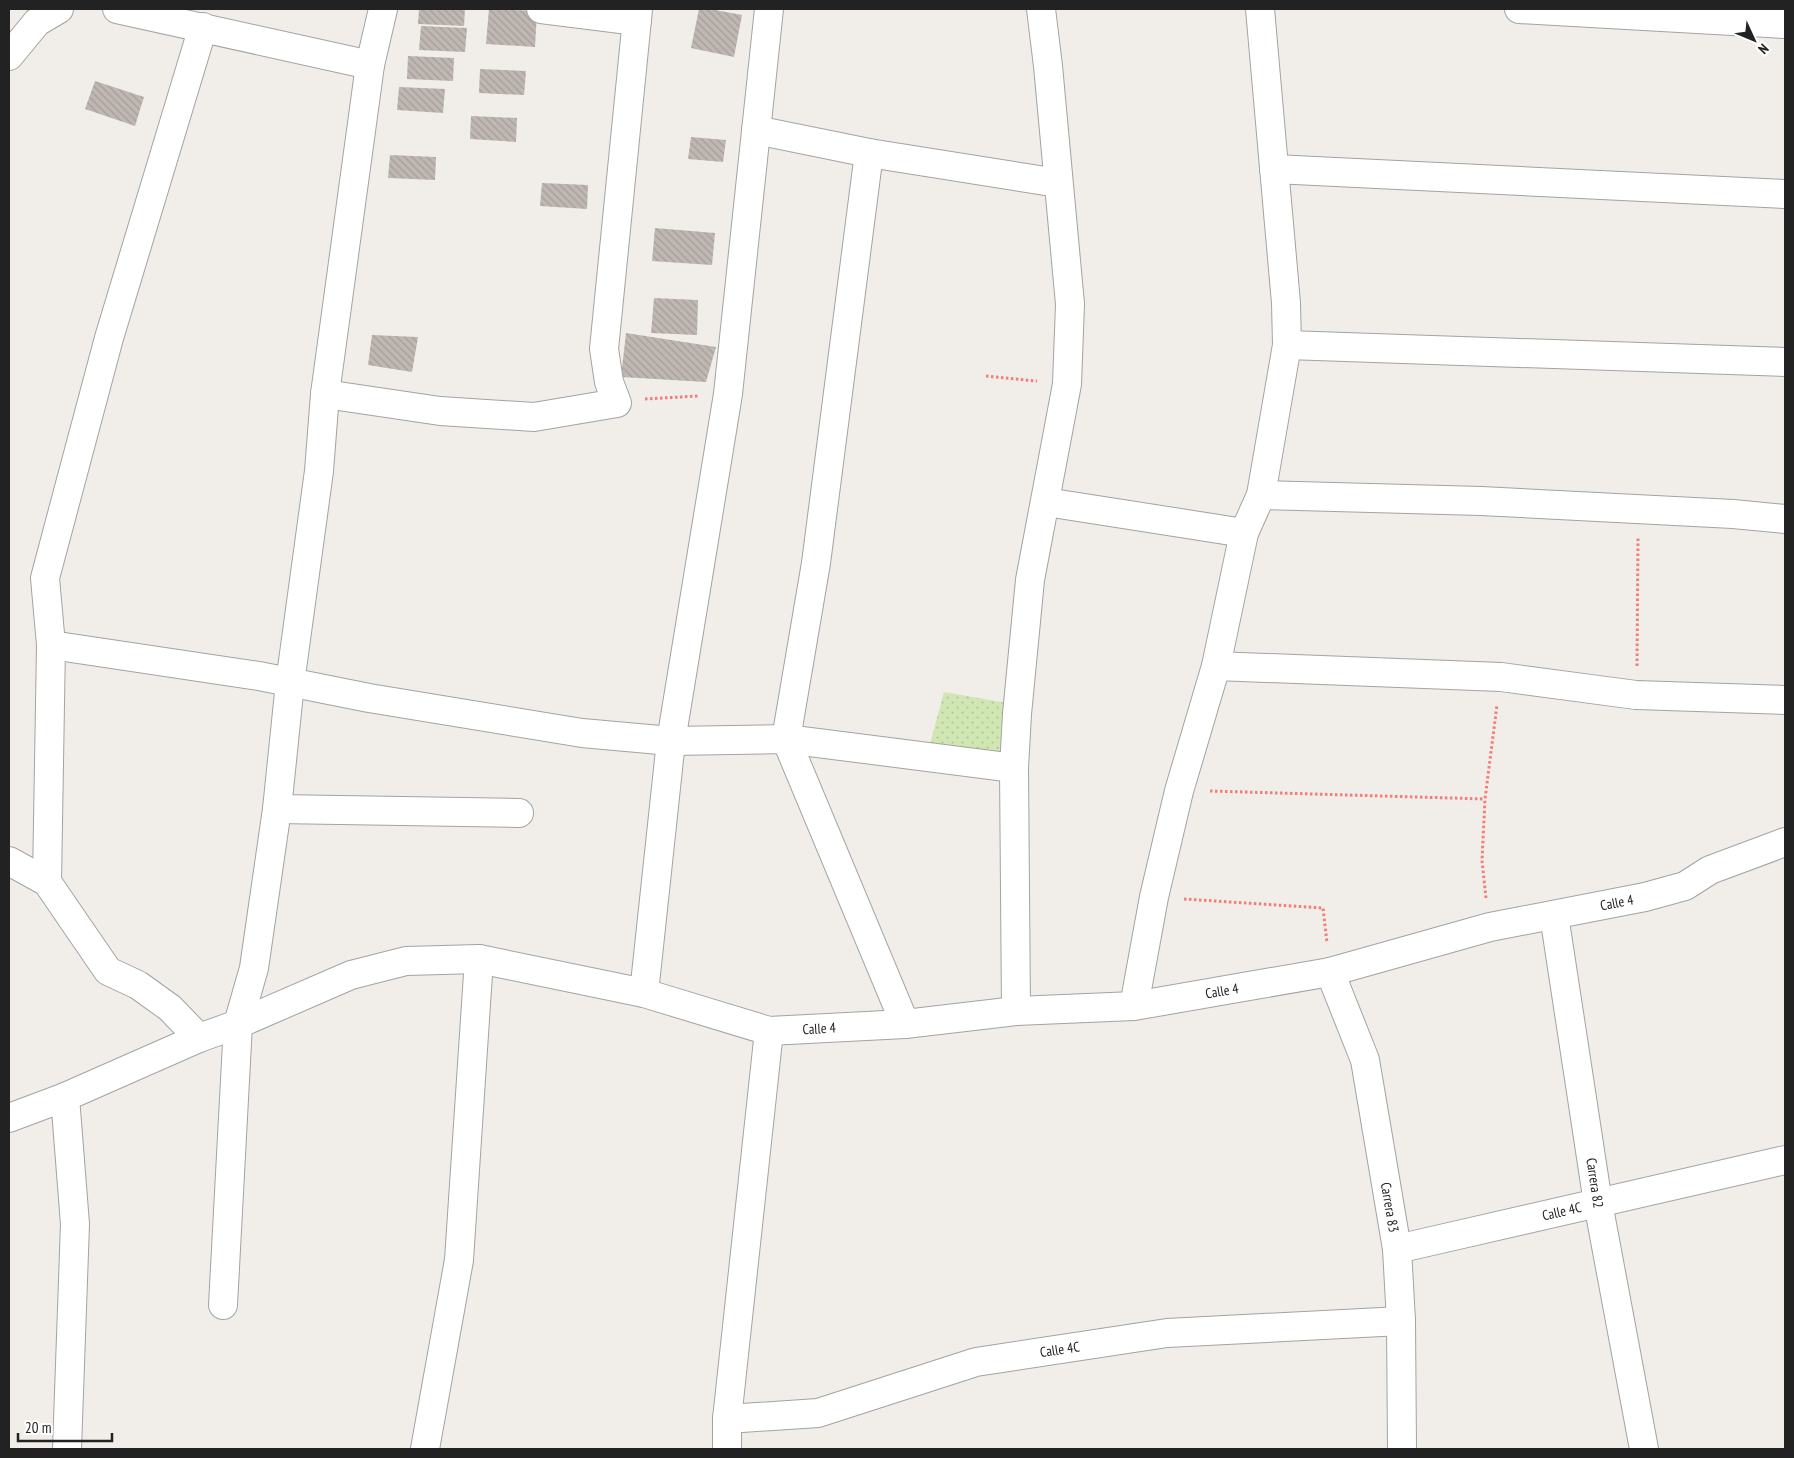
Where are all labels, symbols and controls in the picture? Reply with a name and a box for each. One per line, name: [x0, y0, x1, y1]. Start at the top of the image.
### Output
north arrow: [1729, 15, 1779, 65]
text: N: [1754, 40, 1772, 58]
street label: Calle 4: [1599, 890, 1636, 914]
street label: Calle 4: [1204, 979, 1241, 1002]
street label: Calle 4: [802, 1019, 837, 1038]
street label: Carrera 82: [1582, 1157, 1608, 1209]
street label: Carrera 83: [1377, 1181, 1403, 1234]
street label: Calle 4C: [1540, 1198, 1584, 1224]
street label: Calle 4C: [1039, 1337, 1081, 1361]
scale bar: [18, 1410, 111, 1442]
text: 20 m: [25, 1418, 51, 1437]

